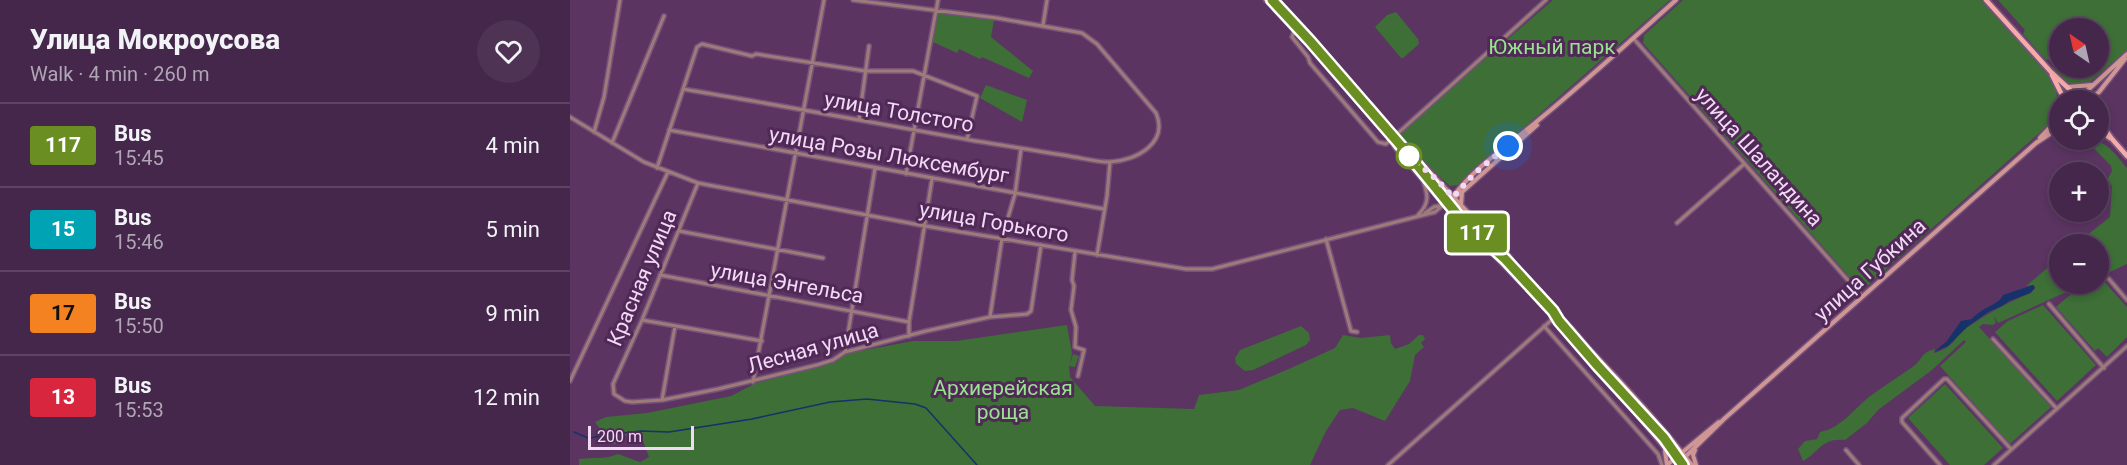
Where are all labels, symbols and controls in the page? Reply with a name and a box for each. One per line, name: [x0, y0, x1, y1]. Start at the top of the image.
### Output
north arrow: [2049, 18, 2109, 78]
map controls: [2049, 18, 2109, 294]
button: heart: [477, 20, 540, 83]
text: Улица Мокроусова: [30, 23, 280, 56]
park label: Южный парк: [1488, 35, 1616, 59]
text: Walk · 4 min · 260 m: [30, 62, 209, 86]
street label: улица Шаландина: [1691, 83, 1827, 231]
street label: улица Толстого: [822, 87, 976, 137]
button: locate: [2049, 90, 2109, 150]
text: Bus: [114, 121, 152, 146]
street label: улица Розы Люксембург: [767, 122, 1011, 188]
your location: [1493, 131, 1523, 161]
text: 117: [45, 133, 81, 157]
text: 4 min: [485, 133, 540, 158]
unlabelled marker: [1396, 143, 1422, 169]
text: 15:45: [114, 146, 164, 170]
button: +: [2049, 162, 2109, 222]
street label: улица Горького: [917, 197, 1071, 247]
text: Bus: [114, 205, 152, 230]
street label: Красная улица: [603, 206, 681, 350]
line badge: 117: [1442, 214, 1512, 252]
street label: улица Губкина: [1809, 214, 1931, 326]
text: 15: [51, 217, 75, 241]
text: 5 min: [485, 217, 540, 242]
text: 117: [1459, 221, 1495, 245]
text: 15:46: [114, 230, 164, 254]
button: −: [2049, 234, 2109, 294]
street label: улица Энгельса: [709, 258, 865, 308]
text: Bus: [114, 289, 152, 314]
text: 17: [51, 301, 75, 325]
text: 9 min: [485, 301, 540, 326]
text: 15:50: [114, 314, 164, 338]
street label: Лесная улица: [745, 318, 881, 378]
text: Bus: [114, 373, 152, 398]
park label: Архиерейская роща: [933, 376, 1073, 424]
text: 13: [51, 385, 75, 409]
text: 12 min: [473, 385, 540, 410]
text: 15:53: [114, 398, 164, 422]
scale bar: [588, 423, 694, 450]
text: 200 m: [597, 427, 642, 446]

